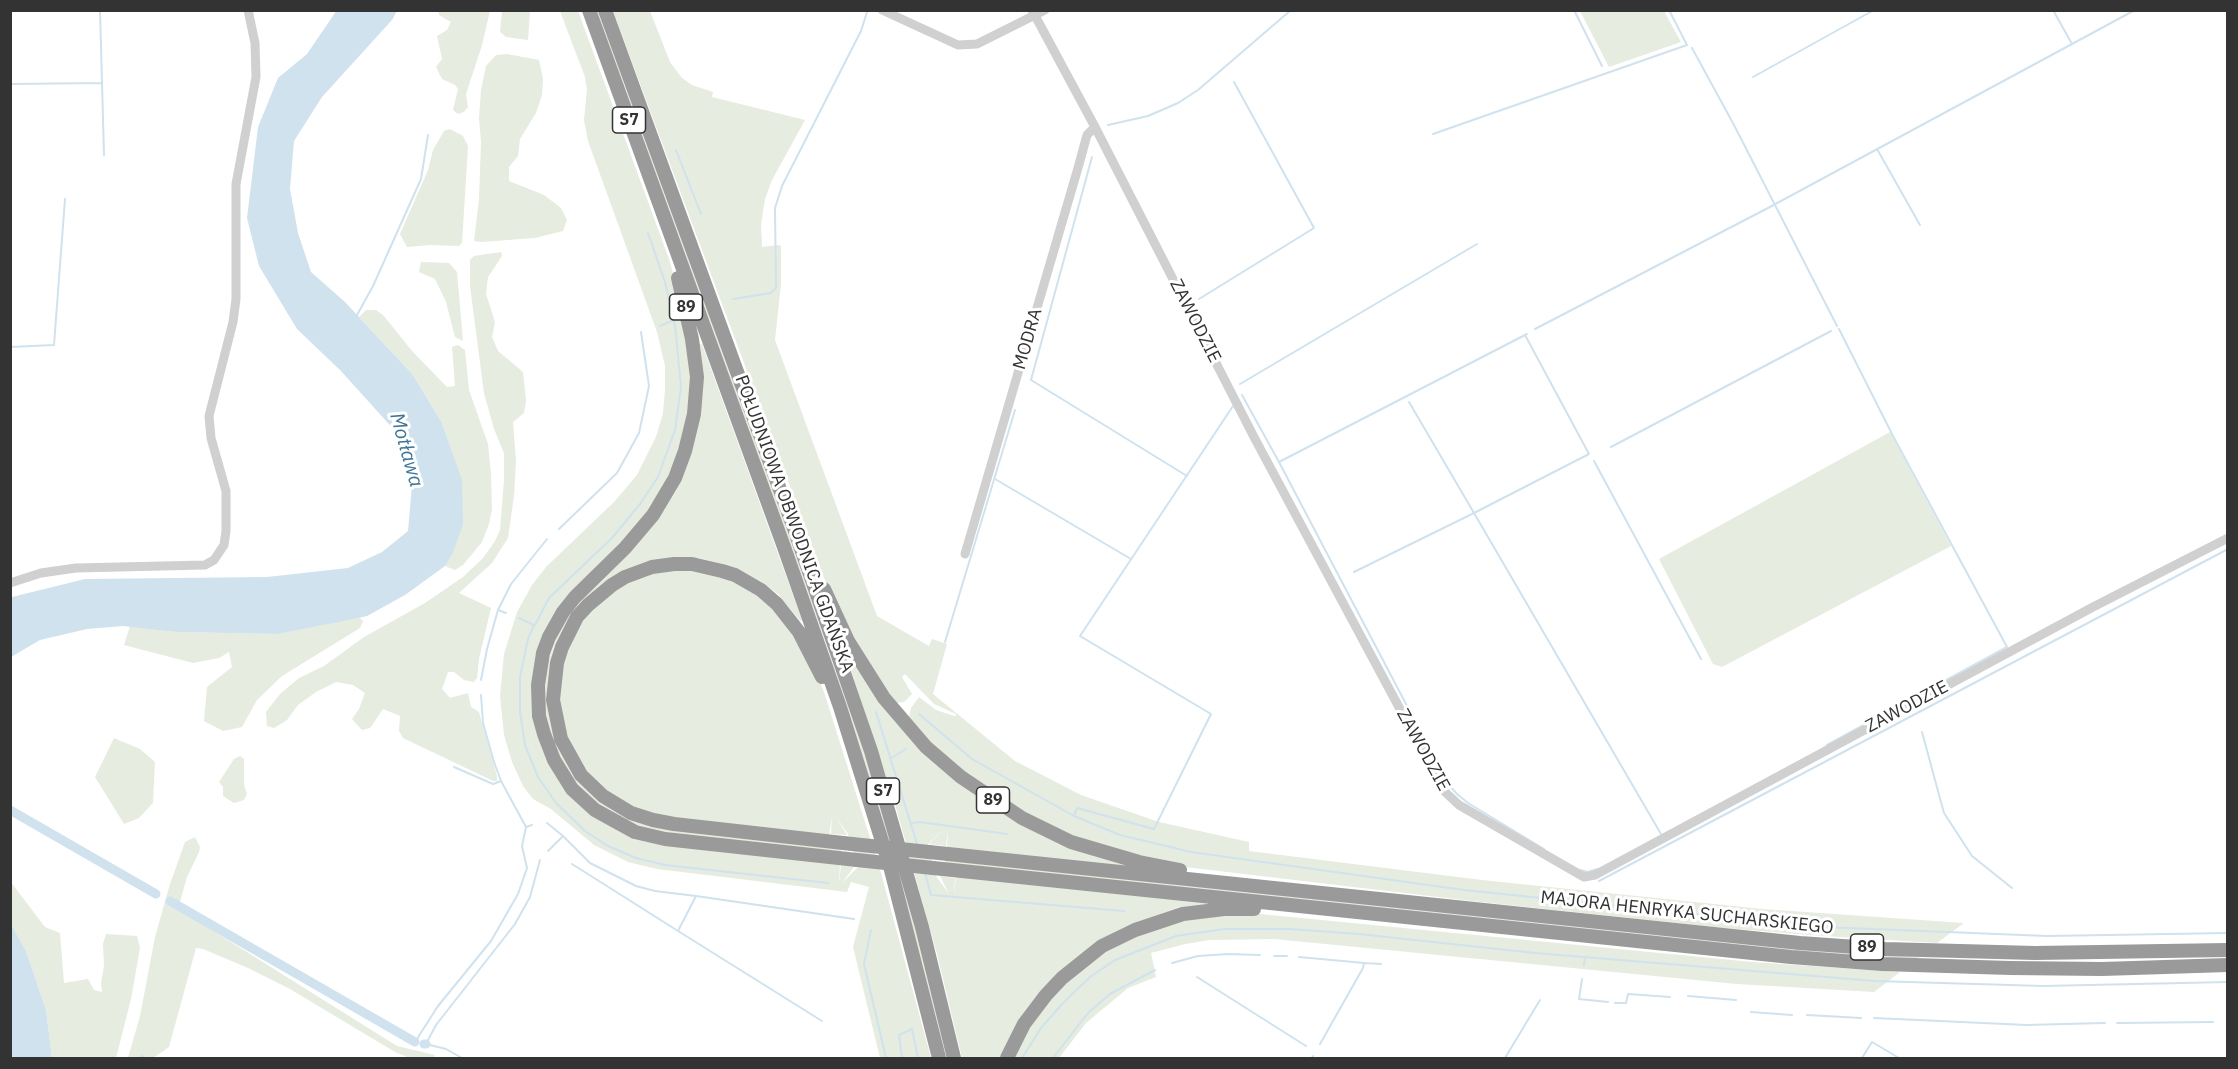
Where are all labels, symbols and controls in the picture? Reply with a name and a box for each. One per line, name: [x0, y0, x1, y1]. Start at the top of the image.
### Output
road number: S7: [612, 107, 646, 133]
street label: ZAWODZIE: [1165, 276, 1225, 366]
road number: 89: [670, 294, 702, 320]
street label: MODRA: [1009, 306, 1047, 372]
street label: POŁUDNIOWA OBWODNICA GDAŃSKA: [730, 372, 858, 676]
water label: Motława: [384, 410, 428, 490]
street label: ZAWODZIE: [1862, 676, 1952, 738]
street label: ZAWODZIE: [1392, 705, 1454, 795]
road number: S7: [866, 778, 900, 804]
road number: 89: [976, 787, 1010, 813]
street label: MAJORA HENRYKA SUCHARSKIEGO: [1539, 887, 1835, 939]
road number: 89: [1850, 934, 1884, 960]

